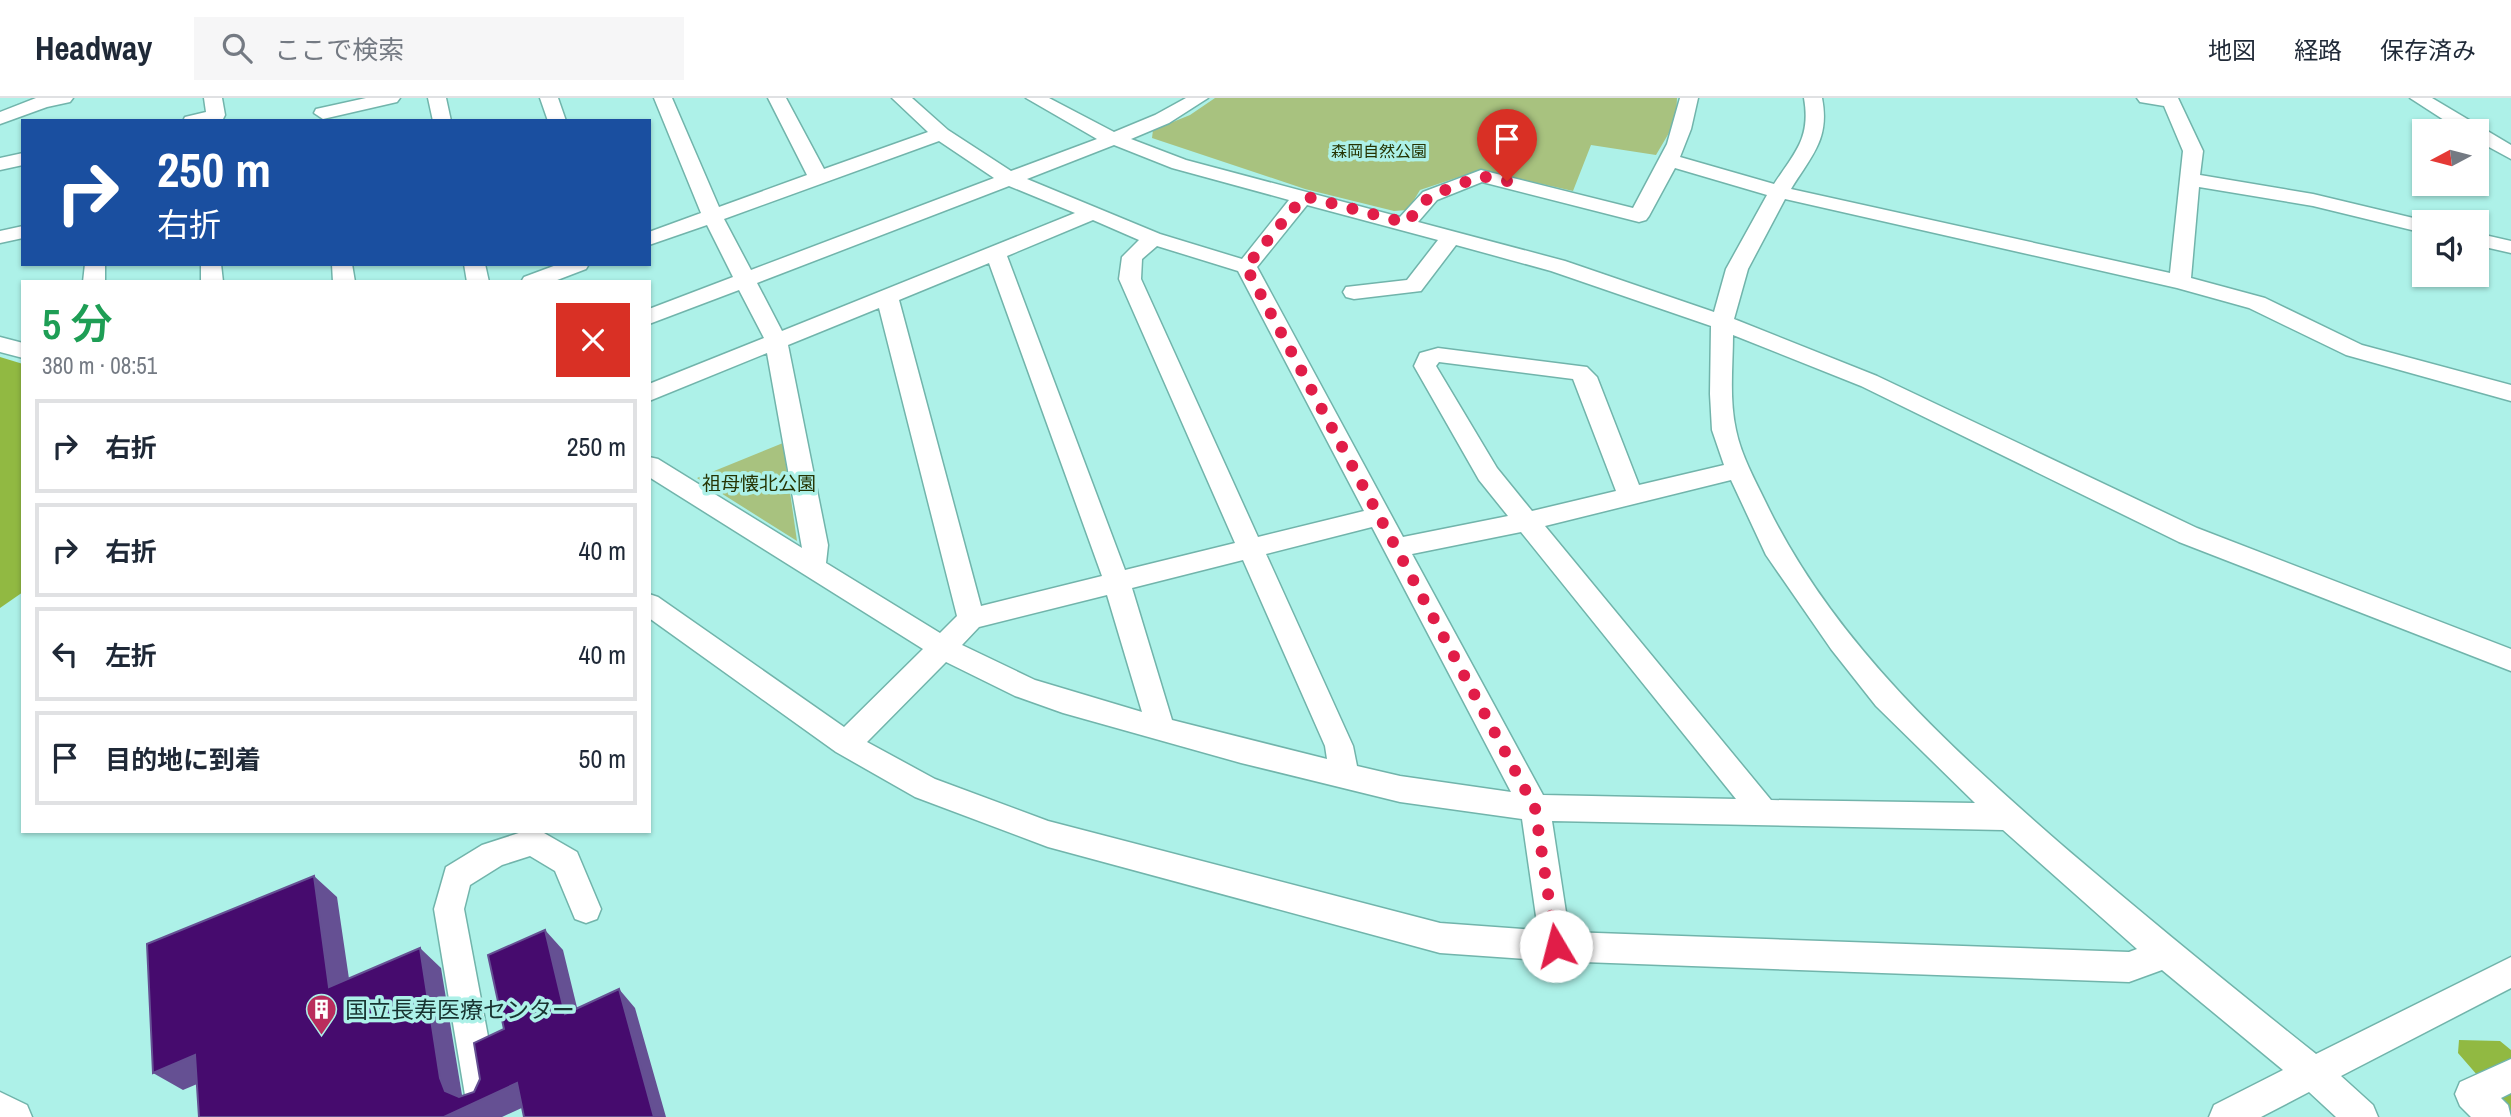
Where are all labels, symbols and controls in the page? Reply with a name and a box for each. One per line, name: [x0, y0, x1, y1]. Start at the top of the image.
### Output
search box: [194, 17, 684, 80]
text: Headway: [35, 26, 152, 70]
icon: search: [218, 29, 256, 67]
text: ここで検索: [274, 32, 404, 67]
text: 地図: [2208, 34, 2256, 66]
text: 経路: [2294, 34, 2342, 66]
text: 保存済み: [2380, 34, 2476, 66]
pin: [1477, 109, 1537, 181]
north arrow: [2412, 119, 2488, 196]
map controls: [2412, 119, 2489, 287]
icon: arrive: [1488, 120, 1526, 158]
text: 250 m: [157, 136, 271, 202]
park label: 森岡自然公園: [1331, 140, 1427, 162]
icon: right: [42, 147, 133, 238]
text: 右折: [157, 203, 221, 246]
button: sound: [2412, 210, 2489, 287]
text: 5 分: [42, 296, 113, 352]
button: close: [556, 303, 630, 377]
text: 380 m · 08:51: [42, 350, 157, 381]
icon: right: [46, 427, 84, 465]
text: 250 m: [567, 429, 626, 464]
text: 右折: [105, 430, 157, 465]
park label: 祖母懐北公園: [702, 470, 816, 496]
icon: right: [46, 531, 84, 569]
text: 40 m: [579, 533, 626, 568]
text: 右折: [105, 534, 157, 569]
icon: left: [46, 635, 84, 673]
text: 40 m: [579, 637, 626, 672]
text: 左折: [105, 638, 157, 673]
icon: arrive: [46, 739, 84, 777]
text: 50 m: [579, 741, 626, 776]
text: 目的地に到着: [105, 742, 261, 777]
position arrow: [1519, 909, 1593, 983]
building icon: 国立長寿医療センター: [305, 992, 339, 1036]
place label: 国立長寿医療センター: [345, 994, 575, 1025]

